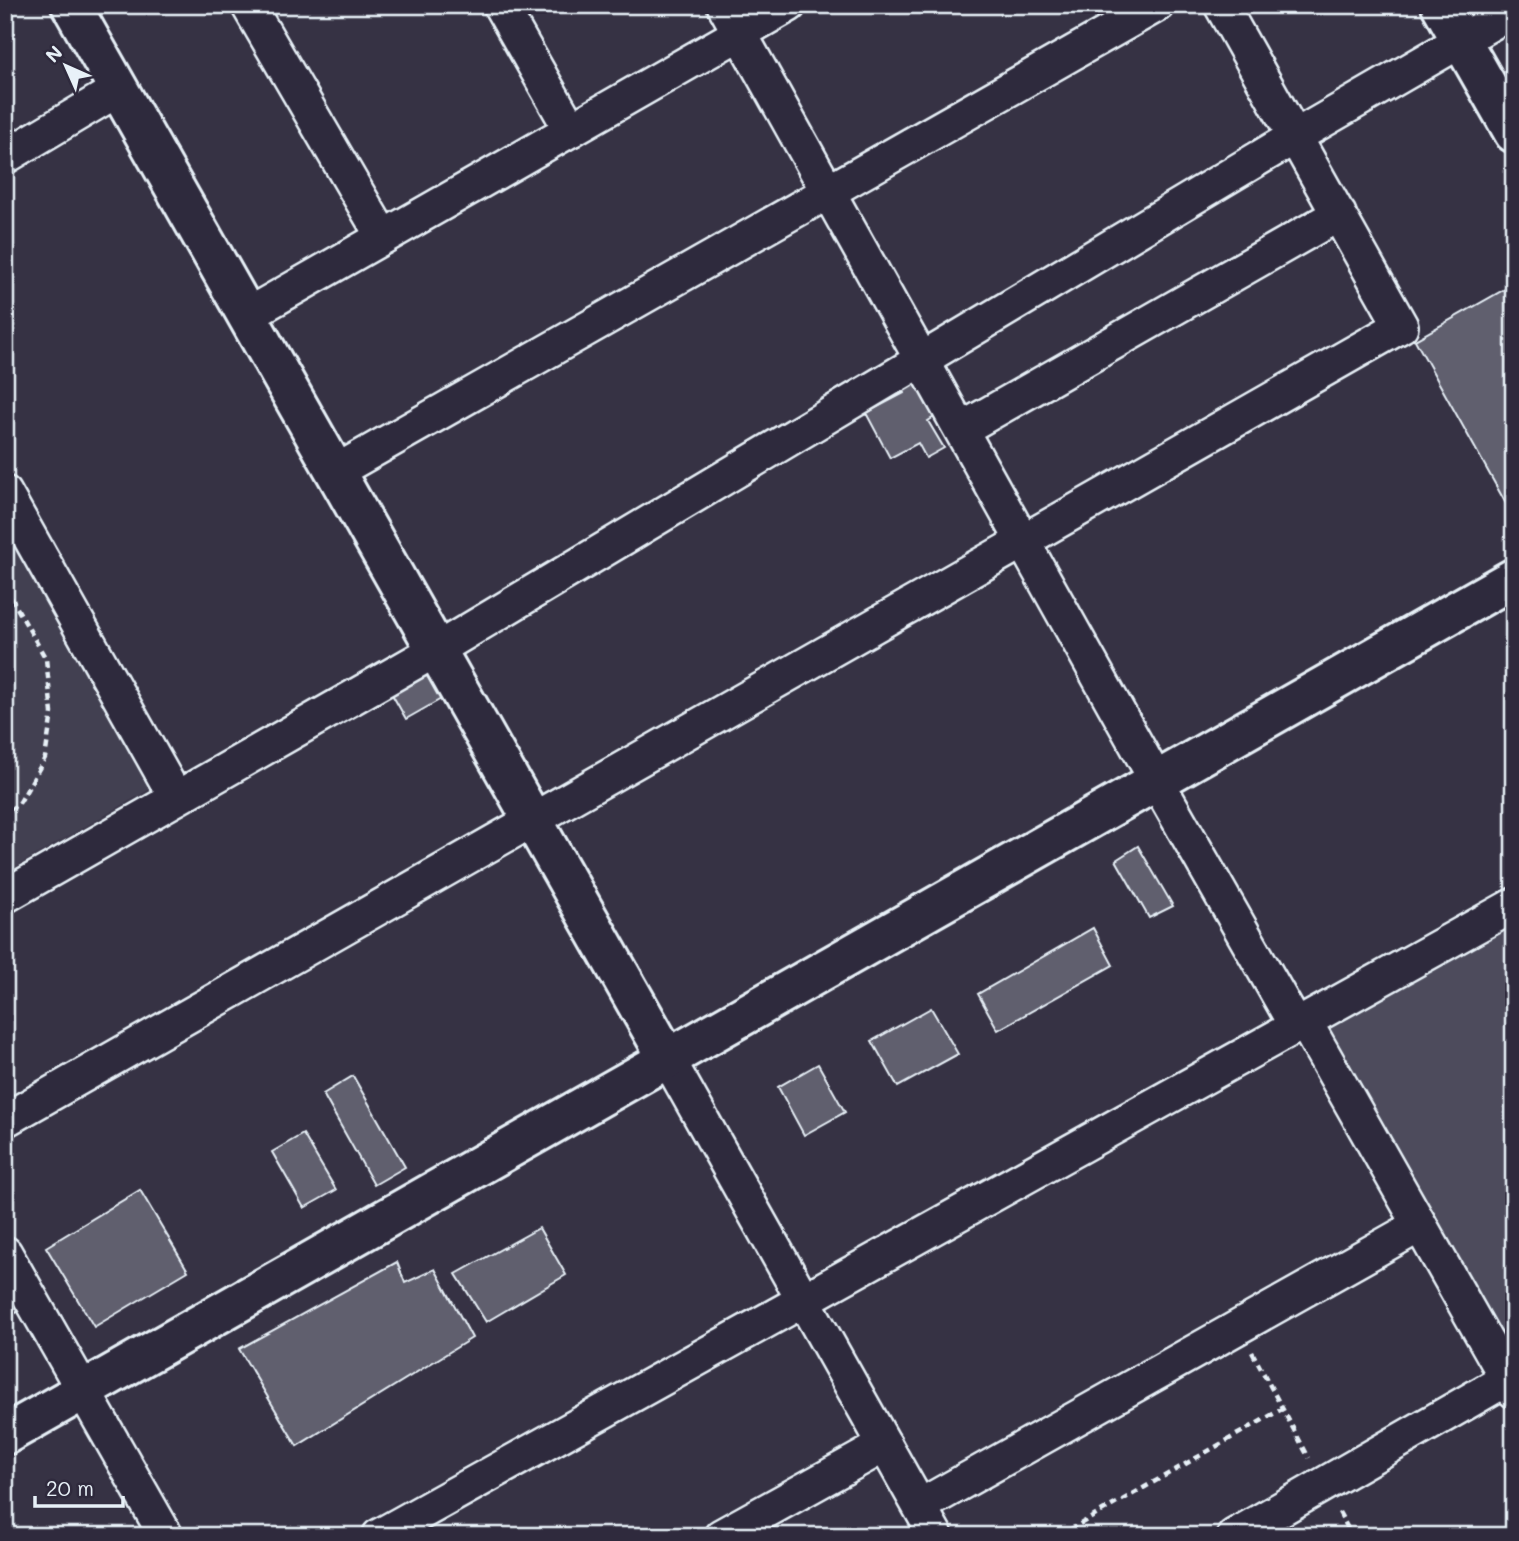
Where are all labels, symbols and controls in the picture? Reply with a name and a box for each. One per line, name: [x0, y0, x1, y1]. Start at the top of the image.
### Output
north arrow: [32, 32, 102, 102]
text: N: [40, 40, 68, 68]
scale bar: [35, 1464, 122, 1508]
text: 20 m: [46, 1474, 94, 1501]

